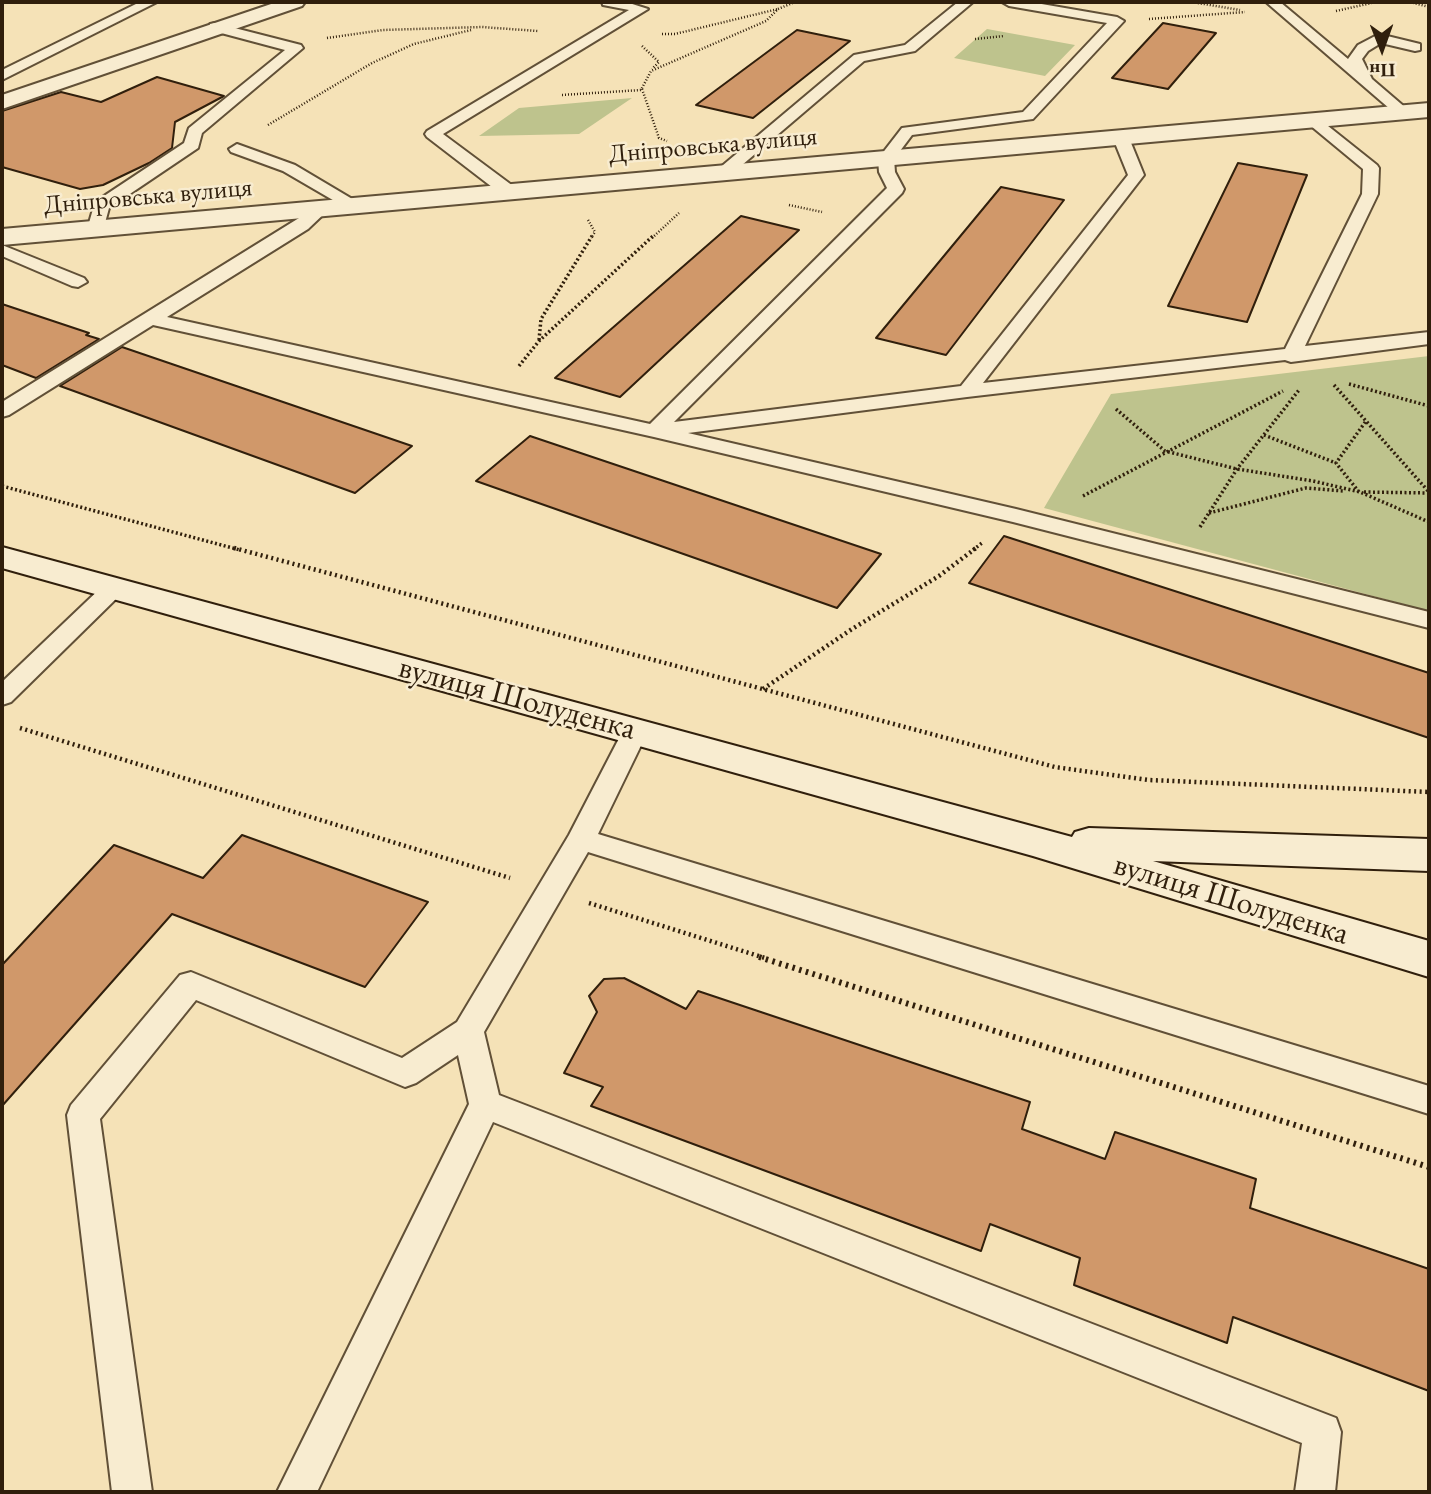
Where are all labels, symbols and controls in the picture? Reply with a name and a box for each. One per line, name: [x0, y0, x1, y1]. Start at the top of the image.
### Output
north arrow: [1347, 14, 1417, 84]
text: Пн: [1369, 58, 1396, 83]
street label: Дніпровська вулиця: [607, 121, 819, 171]
street label: Дніпровська вулиця: [42, 172, 254, 222]
street label: вулиця Шолуденка: [394, 649, 640, 749]
street label: вулиця Шолуденка: [1109, 846, 1353, 954]

